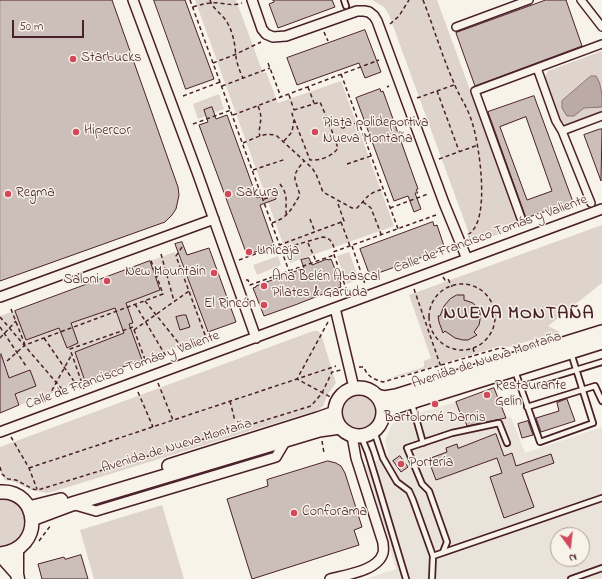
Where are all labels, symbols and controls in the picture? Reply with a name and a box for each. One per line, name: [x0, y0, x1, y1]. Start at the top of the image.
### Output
scale bar: [14, 12, 86, 38]
text: 50 m: [19, 18, 43, 36]
place label: Starbucks: [81, 51, 141, 67]
marker: Starbucks: [68, 54, 78, 64]
place label: Pista polideportiva Nueva Montaña: [323, 116, 429, 148]
place label: Hipercor: [84, 124, 131, 140]
marker: Hipercor: [71, 127, 81, 137]
marker: Pista polideportiva Nueva Montaña: [310, 127, 320, 137]
place label: Regma: [16, 186, 55, 202]
place label: Sakura: [236, 186, 279, 202]
marker: Regma: [3, 189, 13, 199]
marker: Sakura: [223, 189, 233, 199]
street label: Calle de Francisco Tomás y Valiente: [392, 192, 590, 278]
place label: Unicaja: [257, 244, 299, 260]
marker: Unicaja: [244, 247, 254, 257]
place label: New Mountain: [125, 265, 206, 281]
marker: New Mountain: [209, 268, 219, 278]
place label: Ana Belén Abascal Pilates & Garuda: [272, 270, 380, 302]
place label: Saloni: [63, 273, 99, 289]
marker: Saloni: [102, 276, 112, 286]
marker: Ana Belén Abascal Pilates & Garuda: [259, 281, 269, 291]
place label: El Rincón: [204, 297, 256, 313]
marker: El Rincón: [259, 300, 269, 310]
district label: NUEVA MONTAÑA: [443, 304, 595, 326]
street label: Calle de Francisco Tomás y Valiente: [24, 328, 222, 414]
street label: Avenida de Nueva Montaña: [410, 329, 564, 393]
place label: Restaurante Gelín: [495, 379, 566, 412]
marker: Restaurante Gelín: [482, 390, 492, 400]
marker: Bartolomé Darnis: [430, 399, 440, 409]
place label: Bartolomé Darnis: [384, 411, 486, 427]
street label: Avenida de Nueva Montaña: [100, 416, 254, 478]
place label: Portería: [409, 456, 453, 472]
marker: Portería: [396, 459, 406, 469]
place label: Conforama: [302, 505, 367, 521]
marker: Conforama: [289, 508, 299, 518]
north arrow: [550, 527, 590, 567]
text: N: [567, 549, 579, 566]

